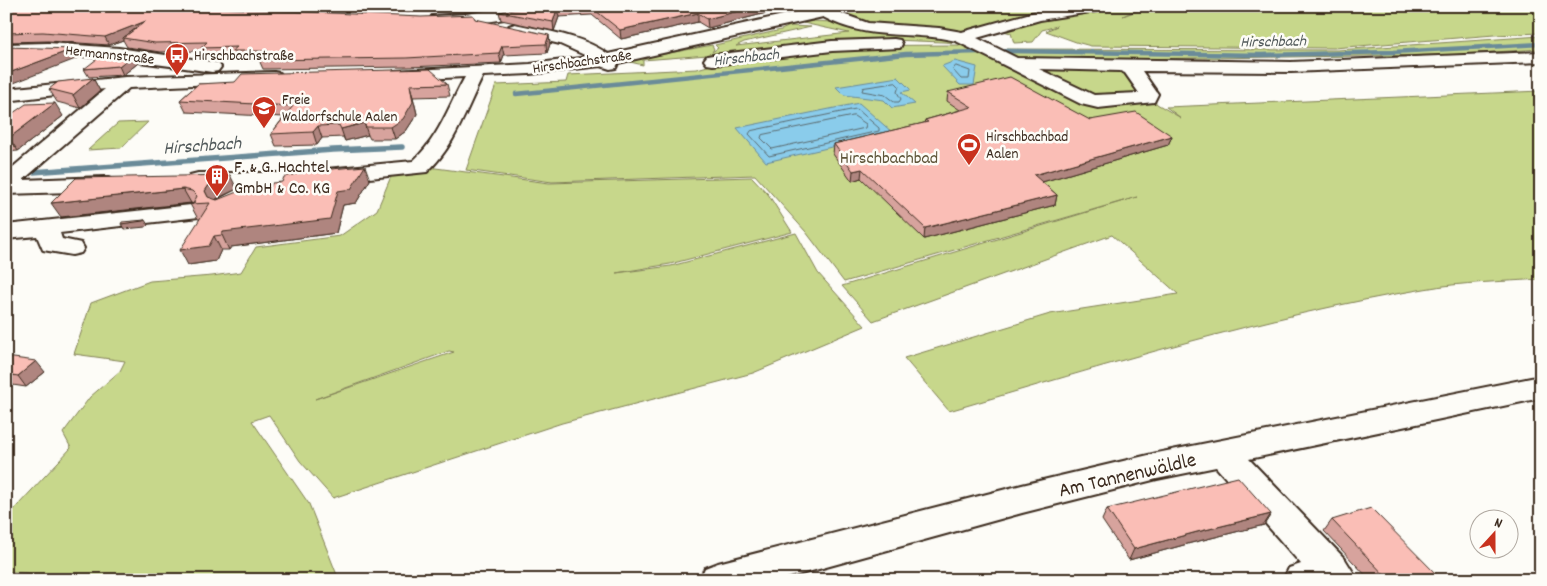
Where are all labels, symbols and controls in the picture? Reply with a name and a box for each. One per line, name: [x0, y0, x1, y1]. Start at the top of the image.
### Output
water label: Hirschbach: [1240, 30, 1307, 55]
street label: Hermannstraße: [64, 40, 156, 72]
bus stop icon: Hirschbachstraße: [164, 42, 190, 76]
water label: Hirschbach: [712, 44, 781, 73]
street label: Hirschbachstraße: [531, 45, 634, 81]
place label: Hirschbachstraße: [194, 46, 294, 68]
place label: Freie Waldorfschule Aalen: [282, 90, 397, 129]
school or university icon: Freie Waldorfschule Aalen: [251, 95, 277, 129]
place label: Hirschbachbad Aalen: [986, 127, 1068, 166]
water label: Hirschbach: [162, 131, 243, 164]
sports icon: Hirschbachbad Aalen: [956, 132, 982, 166]
park label: Hirschbachbad: [840, 147, 938, 172]
place label: F. & G. Hachtel GmbH & Co. KG: [234, 156, 330, 202]
building icon: F. & G. Hachtel GmbH & Co. KG: [204, 163, 230, 197]
street label: Am Tannenwäldle: [1056, 447, 1199, 507]
north arrow: [1470, 508, 1520, 558]
text: N: [1491, 513, 1505, 534]

